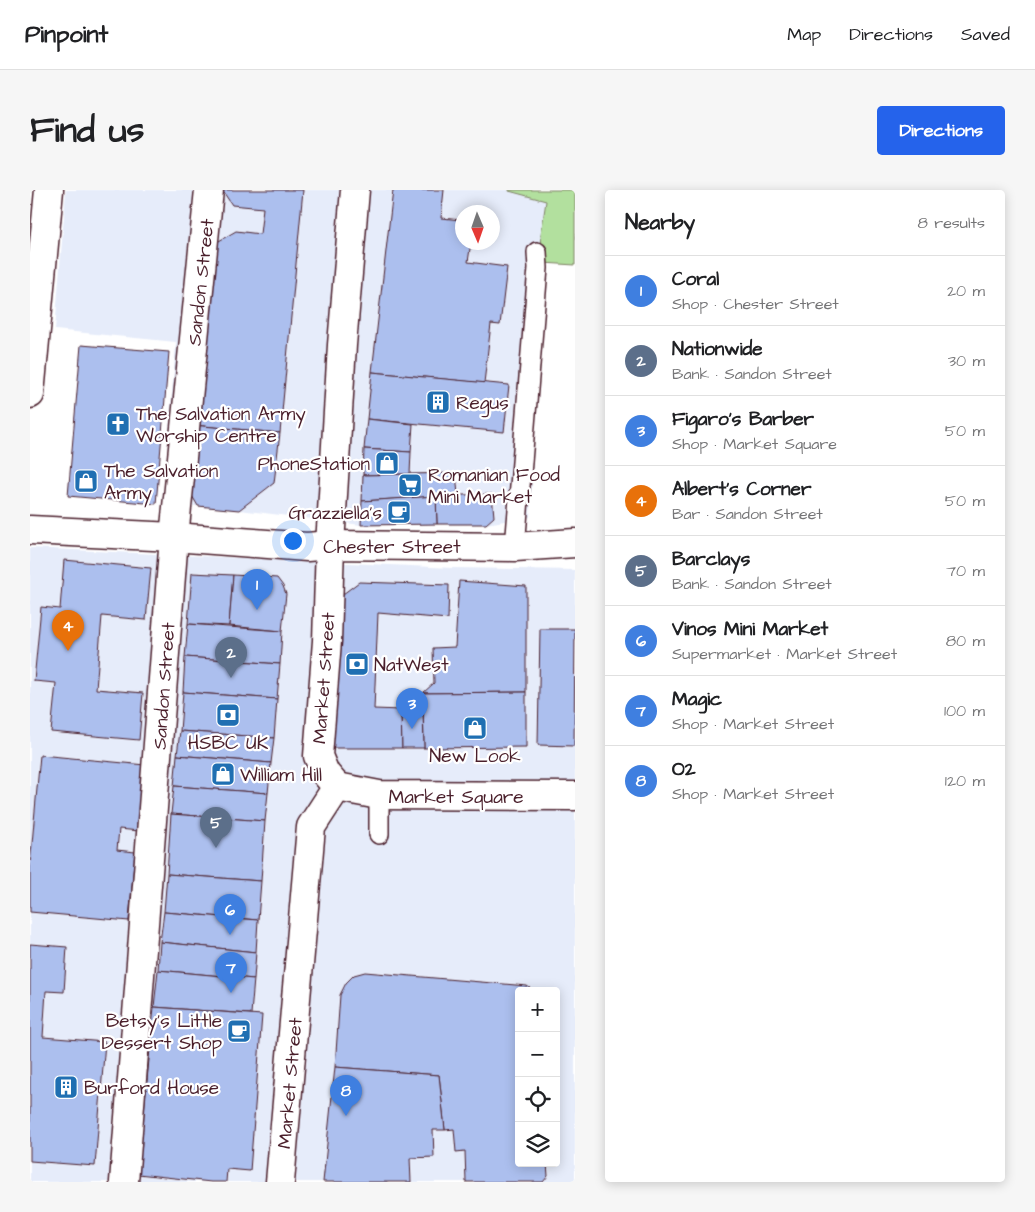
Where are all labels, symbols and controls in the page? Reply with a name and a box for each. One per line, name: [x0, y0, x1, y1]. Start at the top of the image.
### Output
text: Pinpoint: [25, 18, 108, 52]
text: Map: [787, 22, 821, 47]
text: Directions: [849, 22, 933, 47]
text: Saved: [961, 22, 1010, 47]
text: Find us: [30, 106, 144, 155]
button: Directions: [877, 106, 1005, 155]
north arrow: [455, 205, 500, 250]
text: Nearby: [625, 208, 695, 237]
text: 8 results: [918, 212, 985, 234]
street label: Sandon Street: [181, 217, 222, 347]
text: Coral: [672, 266, 719, 293]
text: 1: [640, 280, 642, 302]
text: 20 m: [947, 280, 985, 302]
text: Shop · Chester Street: [672, 293, 839, 315]
text: Nationwide: [672, 336, 763, 363]
text: 2: [636, 350, 646, 372]
text: 30 m: [948, 350, 985, 372]
text: Bank · Sandon Street: [672, 363, 832, 385]
building icon: Regus: [425, 389, 451, 415]
place label: Regus: [456, 390, 509, 418]
place label: The Salvation Army Worship Centre: [136, 401, 306, 450]
text: Figaro's Barber: [672, 406, 814, 433]
church icon: The Salvation Army Worship Centre: [105, 411, 131, 437]
text: 3: [637, 420, 645, 442]
text: 50 m: [945, 420, 985, 442]
text: Shop · Market Square: [672, 433, 837, 455]
shop icon: PhoneStation: [374, 450, 400, 476]
place label: PhoneStation: [258, 451, 370, 478]
place label: The Salvation Army: [104, 458, 218, 508]
place label: Romanian Food Mini Market: [428, 462, 560, 511]
shop icon: The Salvation Army: [73, 468, 99, 494]
supermarket icon: Romanian Food Mini Market: [397, 472, 423, 498]
text: Albert's Corner: [672, 476, 811, 503]
text: 4: [636, 490, 646, 512]
text: 50 m: [945, 490, 985, 512]
cafe icon: Grazziella's: [386, 499, 412, 525]
place label: Grazziella's: [288, 500, 382, 527]
text: Bar · Sandon Street: [672, 503, 823, 525]
your location: [280, 528, 306, 554]
street label: Chester Street: [323, 534, 461, 561]
text: Barclays: [672, 546, 750, 573]
text: 5: [635, 560, 647, 582]
text: 70 m: [946, 560, 985, 582]
pin: 1: [241, 569, 273, 610]
text: Bank · Sandon Street: [672, 573, 832, 595]
pin: 4: [52, 610, 84, 651]
street label: Market Street: [306, 611, 343, 745]
text: Vinos Mini Market: [672, 616, 828, 643]
street label: Sandon Street: [147, 621, 182, 751]
text: 6: [636, 630, 646, 652]
text: 80 m: [946, 630, 985, 652]
pin: 2: [215, 637, 247, 678]
text: Supermarket · Market Street: [672, 643, 897, 665]
bank icon: NatWest: [344, 651, 370, 677]
place label: NatWest: [374, 652, 449, 679]
text: Magic: [672, 686, 722, 713]
pin: 3: [396, 688, 428, 729]
text: 7: [636, 700, 646, 722]
text: 100 m: [944, 700, 985, 722]
bank icon: HSBC UK: [215, 702, 241, 728]
text: Shop · Market Street: [672, 713, 834, 735]
shop icon: New Look: [462, 715, 488, 741]
place label: HSBC UK: [188, 730, 269, 757]
place label: New Look: [429, 743, 521, 770]
text: O2: [672, 756, 696, 783]
shop icon: William Hill: [210, 761, 236, 787]
place label: William Hill: [240, 762, 322, 789]
text: 8: [636, 770, 646, 792]
text: 120 m: [945, 770, 985, 792]
text: Shop · Market Street: [672, 783, 834, 805]
street label: Market Square: [388, 784, 524, 811]
pin: 5: [200, 807, 232, 848]
pin: 6: [214, 894, 246, 935]
pin: 7: [215, 952, 247, 993]
map controls: [515, 987, 560, 1167]
button: +: [515, 987, 560, 1032]
place label: Betsy's Little Dessert Shop: [101, 1008, 222, 1057]
street label: Market Street: [271, 1016, 310, 1150]
cafe icon: Betsy's Little Dessert Shop: [226, 1018, 252, 1044]
button: −: [515, 1032, 560, 1077]
building icon: Burford House: [53, 1074, 79, 1100]
place label: Burford House: [84, 1075, 219, 1102]
pin: 8: [330, 1075, 362, 1116]
button: locate: [515, 1077, 560, 1122]
button: layers: [515, 1122, 560, 1167]

